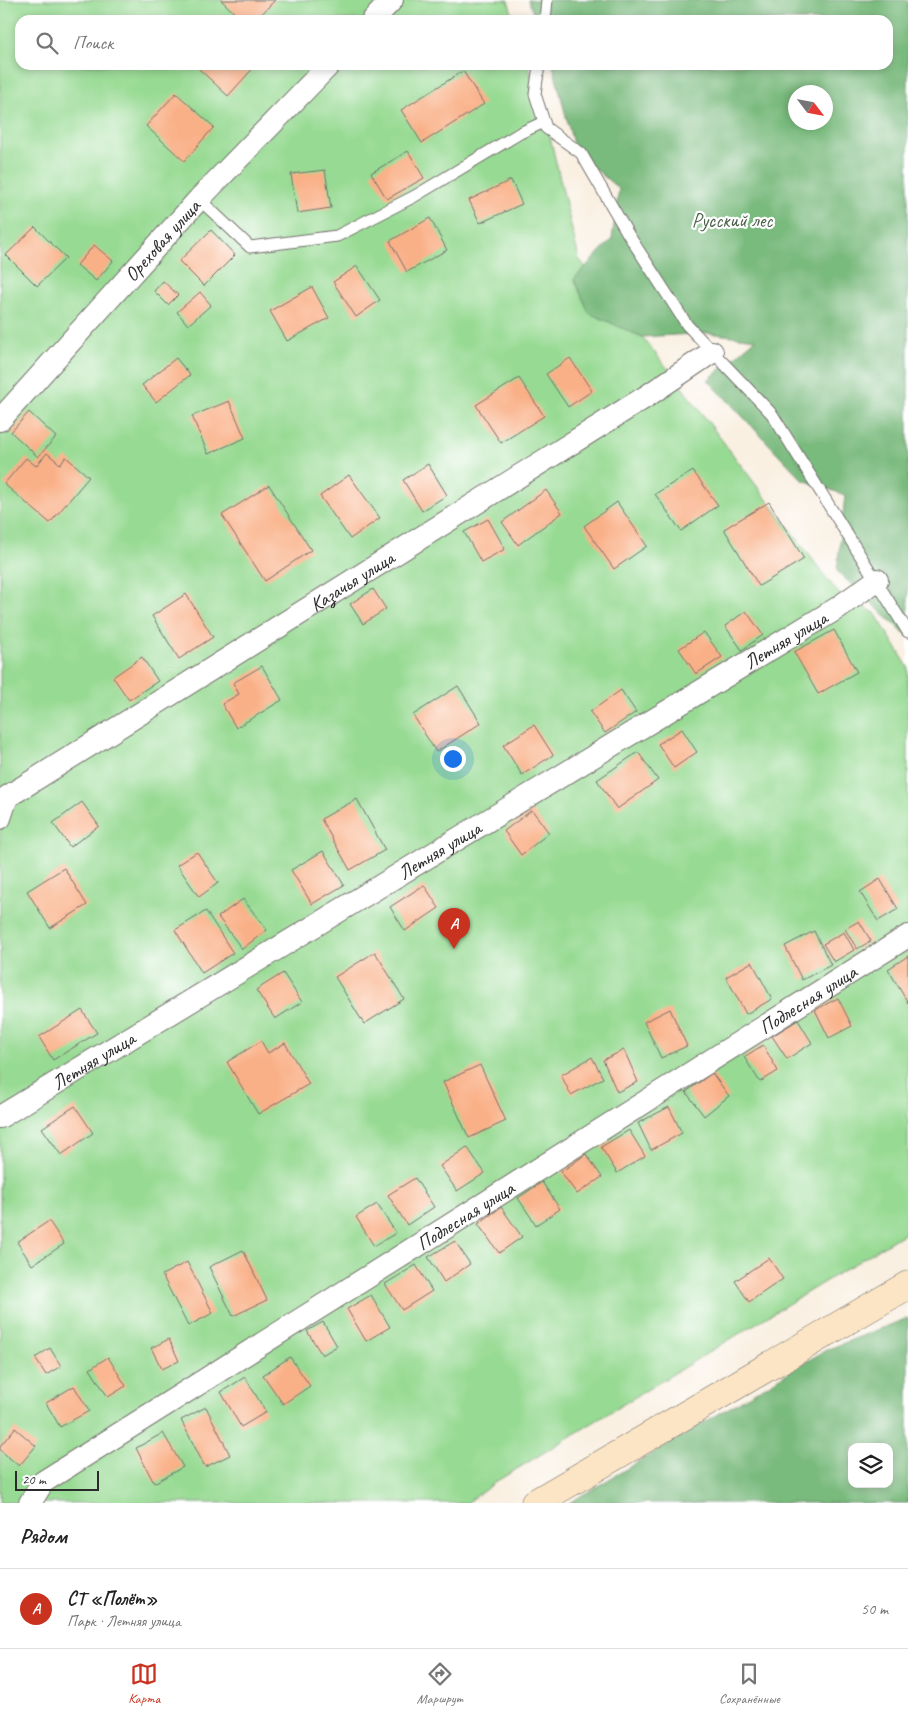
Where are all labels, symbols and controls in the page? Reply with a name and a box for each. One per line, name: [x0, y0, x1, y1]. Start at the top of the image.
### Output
search box: [15, 15, 893, 70]
icon: search: [33, 29, 61, 57]
text: Поиск: [73, 31, 113, 55]
north arrow: [788, 85, 833, 130]
street label: Ореховая улица: [119, 193, 206, 286]
park label: Русский лес: [692, 208, 773, 233]
street label: Казачья улица: [305, 544, 400, 617]
street label: Летняя улица: [739, 604, 833, 675]
your location: [440, 746, 466, 772]
street label: Летняя улица: [393, 814, 487, 885]
pin: A: [438, 908, 470, 949]
street label: Подлесная улица: [754, 958, 862, 1039]
street label: Летняя улица: [47, 1025, 141, 1095]
street label: Подлесная улица: [412, 1175, 520, 1256]
map controls: [848, 1443, 893, 1488]
button: layers: [848, 1443, 893, 1488]
scale bar: [15, 1468, 99, 1491]
text: 20 m: [22, 1471, 46, 1488]
text: Рядом: [20, 1523, 67, 1549]
text: СТ «Полёт»: [67, 1587, 157, 1611]
text: A: [32, 1599, 40, 1619]
text: 50 m: [861, 1599, 888, 1619]
text: Парк · Летняя улица: [67, 1611, 181, 1631]
tab: Карта: [128, 1660, 160, 1707]
tab: Маршрут: [417, 1660, 463, 1707]
tab: Сохранённые: [719, 1660, 780, 1707]

